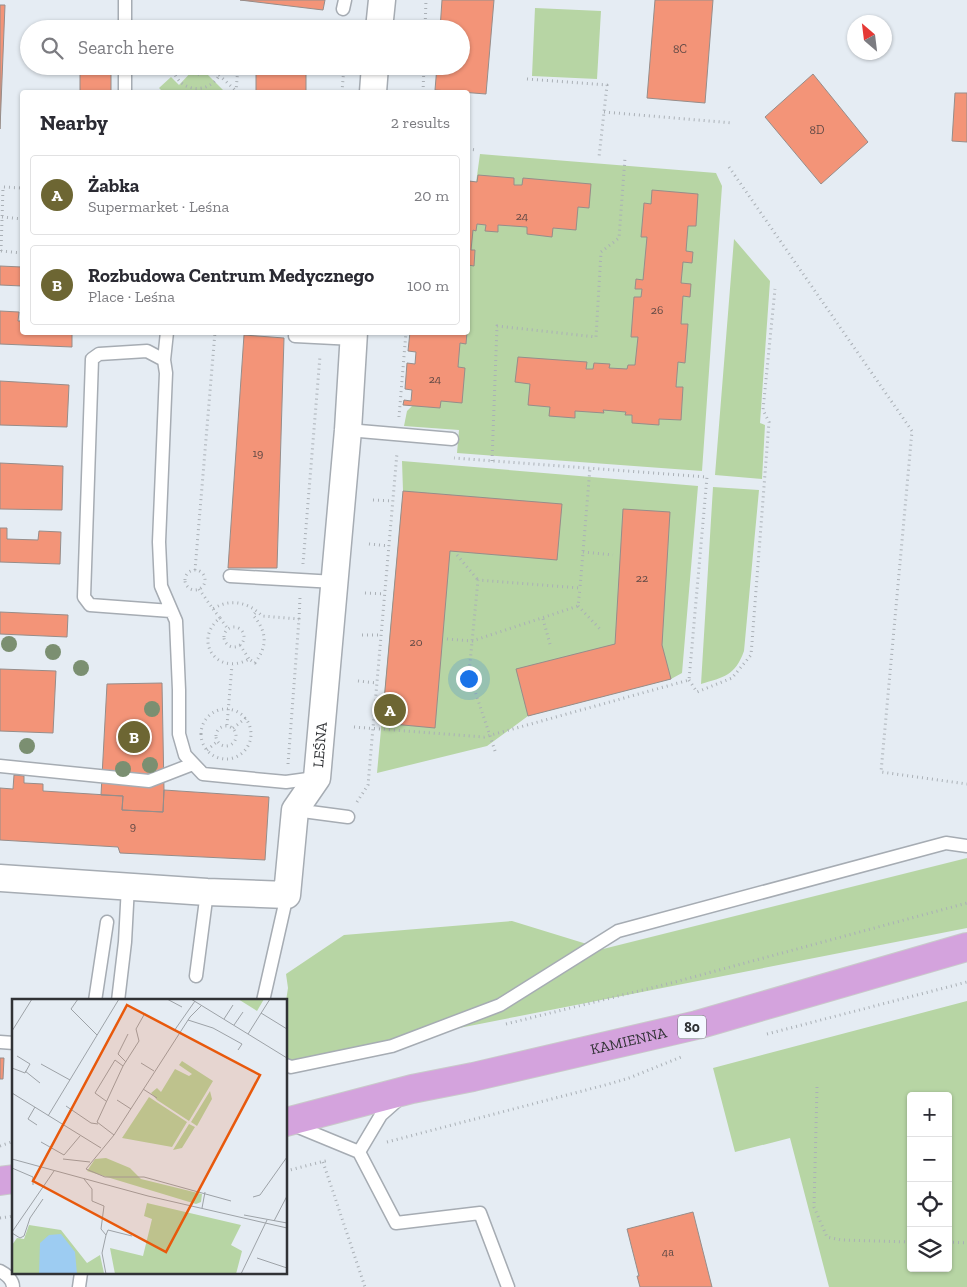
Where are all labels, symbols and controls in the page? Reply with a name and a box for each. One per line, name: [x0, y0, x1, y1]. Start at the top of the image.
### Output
north arrow: [847, 15, 892, 60]
search box: [20, 20, 470, 75]
icon: search: [38, 34, 66, 62]
text: Search here: [78, 36, 174, 59]
house number: 8C: [673, 42, 687, 56]
text: Nearby: [40, 110, 108, 135]
text: 2 results: [391, 113, 450, 132]
house number: 8D: [810, 123, 824, 137]
text: Żabka: [88, 174, 139, 197]
text: A: [52, 186, 63, 205]
text: 20 m: [414, 186, 449, 205]
text: Supermarket · Leśna: [88, 197, 229, 216]
house number: 24: [516, 209, 529, 223]
text: Rozbudowa Centrum Medycznego: [88, 264, 374, 287]
text: B: [52, 276, 62, 295]
text: 100 m: [407, 276, 449, 295]
text: Place · Leśna: [88, 287, 175, 306]
house number: 26: [651, 303, 663, 317]
house number: 24: [429, 372, 442, 386]
house number: 19: [253, 446, 264, 460]
house number: 22: [636, 571, 648, 585]
house number: 20: [409, 635, 423, 649]
your location: [456, 666, 482, 692]
pin: A: [374, 691, 406, 729]
pin: B: [118, 718, 150, 756]
street label: LEŚNA: [309, 721, 331, 768]
house number: 9: [130, 819, 136, 833]
inset map: [12, 999, 288, 1274]
road number: 80: [678, 1016, 706, 1038]
street label: KAMIENNA: [588, 1023, 669, 1058]
map controls: [907, 1092, 952, 1272]
button: +: [907, 1092, 952, 1137]
button: −: [907, 1137, 952, 1182]
button: locate: [907, 1182, 952, 1227]
button: layers: [907, 1227, 952, 1272]
house number: 4a: [662, 1245, 674, 1259]

